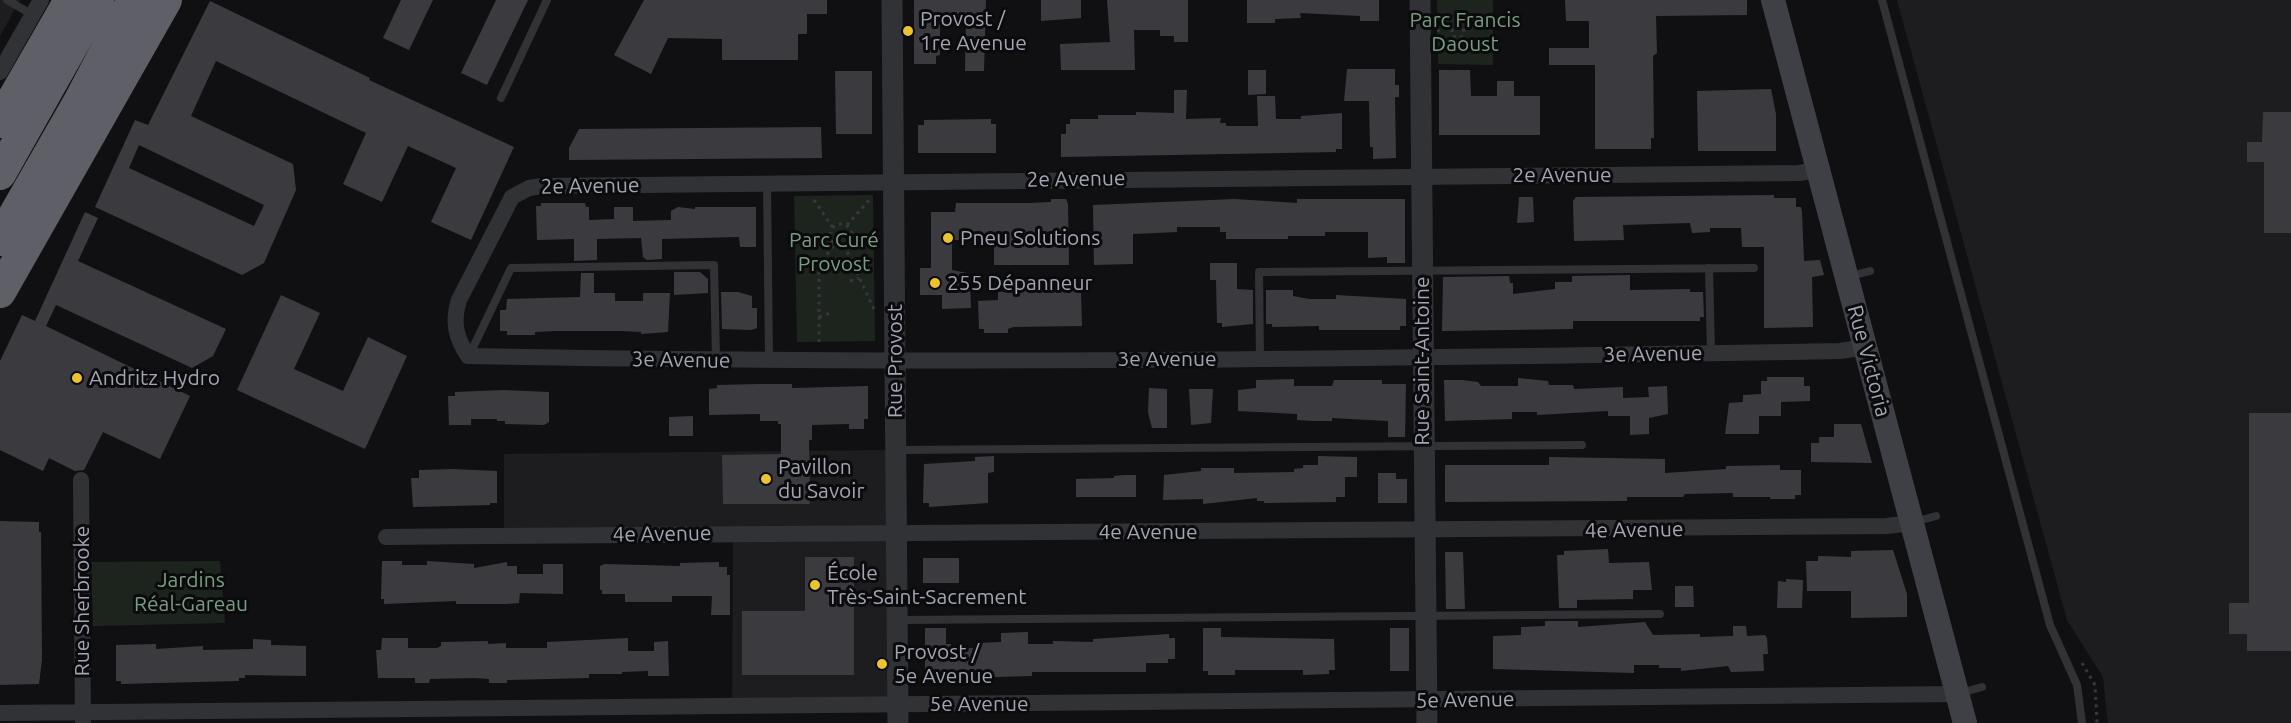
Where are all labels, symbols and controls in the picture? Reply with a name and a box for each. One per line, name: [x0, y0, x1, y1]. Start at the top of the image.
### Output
place label: Provost / 1re Avenue: [920, 6, 1027, 56]
park label: Parc Francis Daoust: [1409, 7, 1521, 57]
marker: Provost / 1re Avenue: [901, 24, 915, 38]
street label: 2e Avenue: [1513, 162, 1611, 188]
street label: 2e Avenue: [1026, 166, 1126, 192]
street label: 2e Avenue: [540, 173, 640, 199]
place label: Pneu Solutions: [960, 225, 1100, 251]
park label: Parc Curé Provost: [789, 227, 879, 277]
marker: Pneu Solutions: [941, 231, 955, 245]
place label: 255 Dépanneur: [947, 270, 1092, 296]
marker: 255 Dépanneur: [928, 276, 942, 290]
street label: Rue Saint-Antoine: [1409, 277, 1435, 445]
street label: Rue Victoria: [1842, 302, 1896, 420]
street label: Rue Provost: [882, 304, 908, 418]
street label: 3e Avenue: [1603, 341, 1703, 367]
street label: 3e Avenue: [1118, 346, 1216, 372]
street label: 3e Avenue: [631, 347, 731, 373]
place label: Andritz Hydro: [89, 365, 220, 391]
marker: Andritz Hydro: [70, 371, 84, 385]
place label: Pavillon du Savoir: [778, 454, 864, 504]
marker: Pavillon du Savoir: [759, 472, 773, 486]
street label: 4e Avenue: [1584, 517, 1684, 543]
street label: 4e Avenue: [1099, 519, 1197, 545]
street label: 4e Avenue: [612, 521, 712, 547]
street label: Rue Sherbrooke: [69, 526, 95, 676]
place label: École Très-Saint-Sacrement: [827, 560, 1026, 610]
park label: Jardins Réal-Gareau: [134, 567, 248, 617]
marker: École Très-Saint-Sacrement: [808, 578, 822, 592]
place label: Provost / 5e Avenue: [894, 639, 993, 689]
marker: Provost / 5e Avenue: [875, 657, 889, 671]
street label: 5e Avenue: [1415, 687, 1515, 713]
street label: 5e Avenue: [930, 691, 1028, 717]

